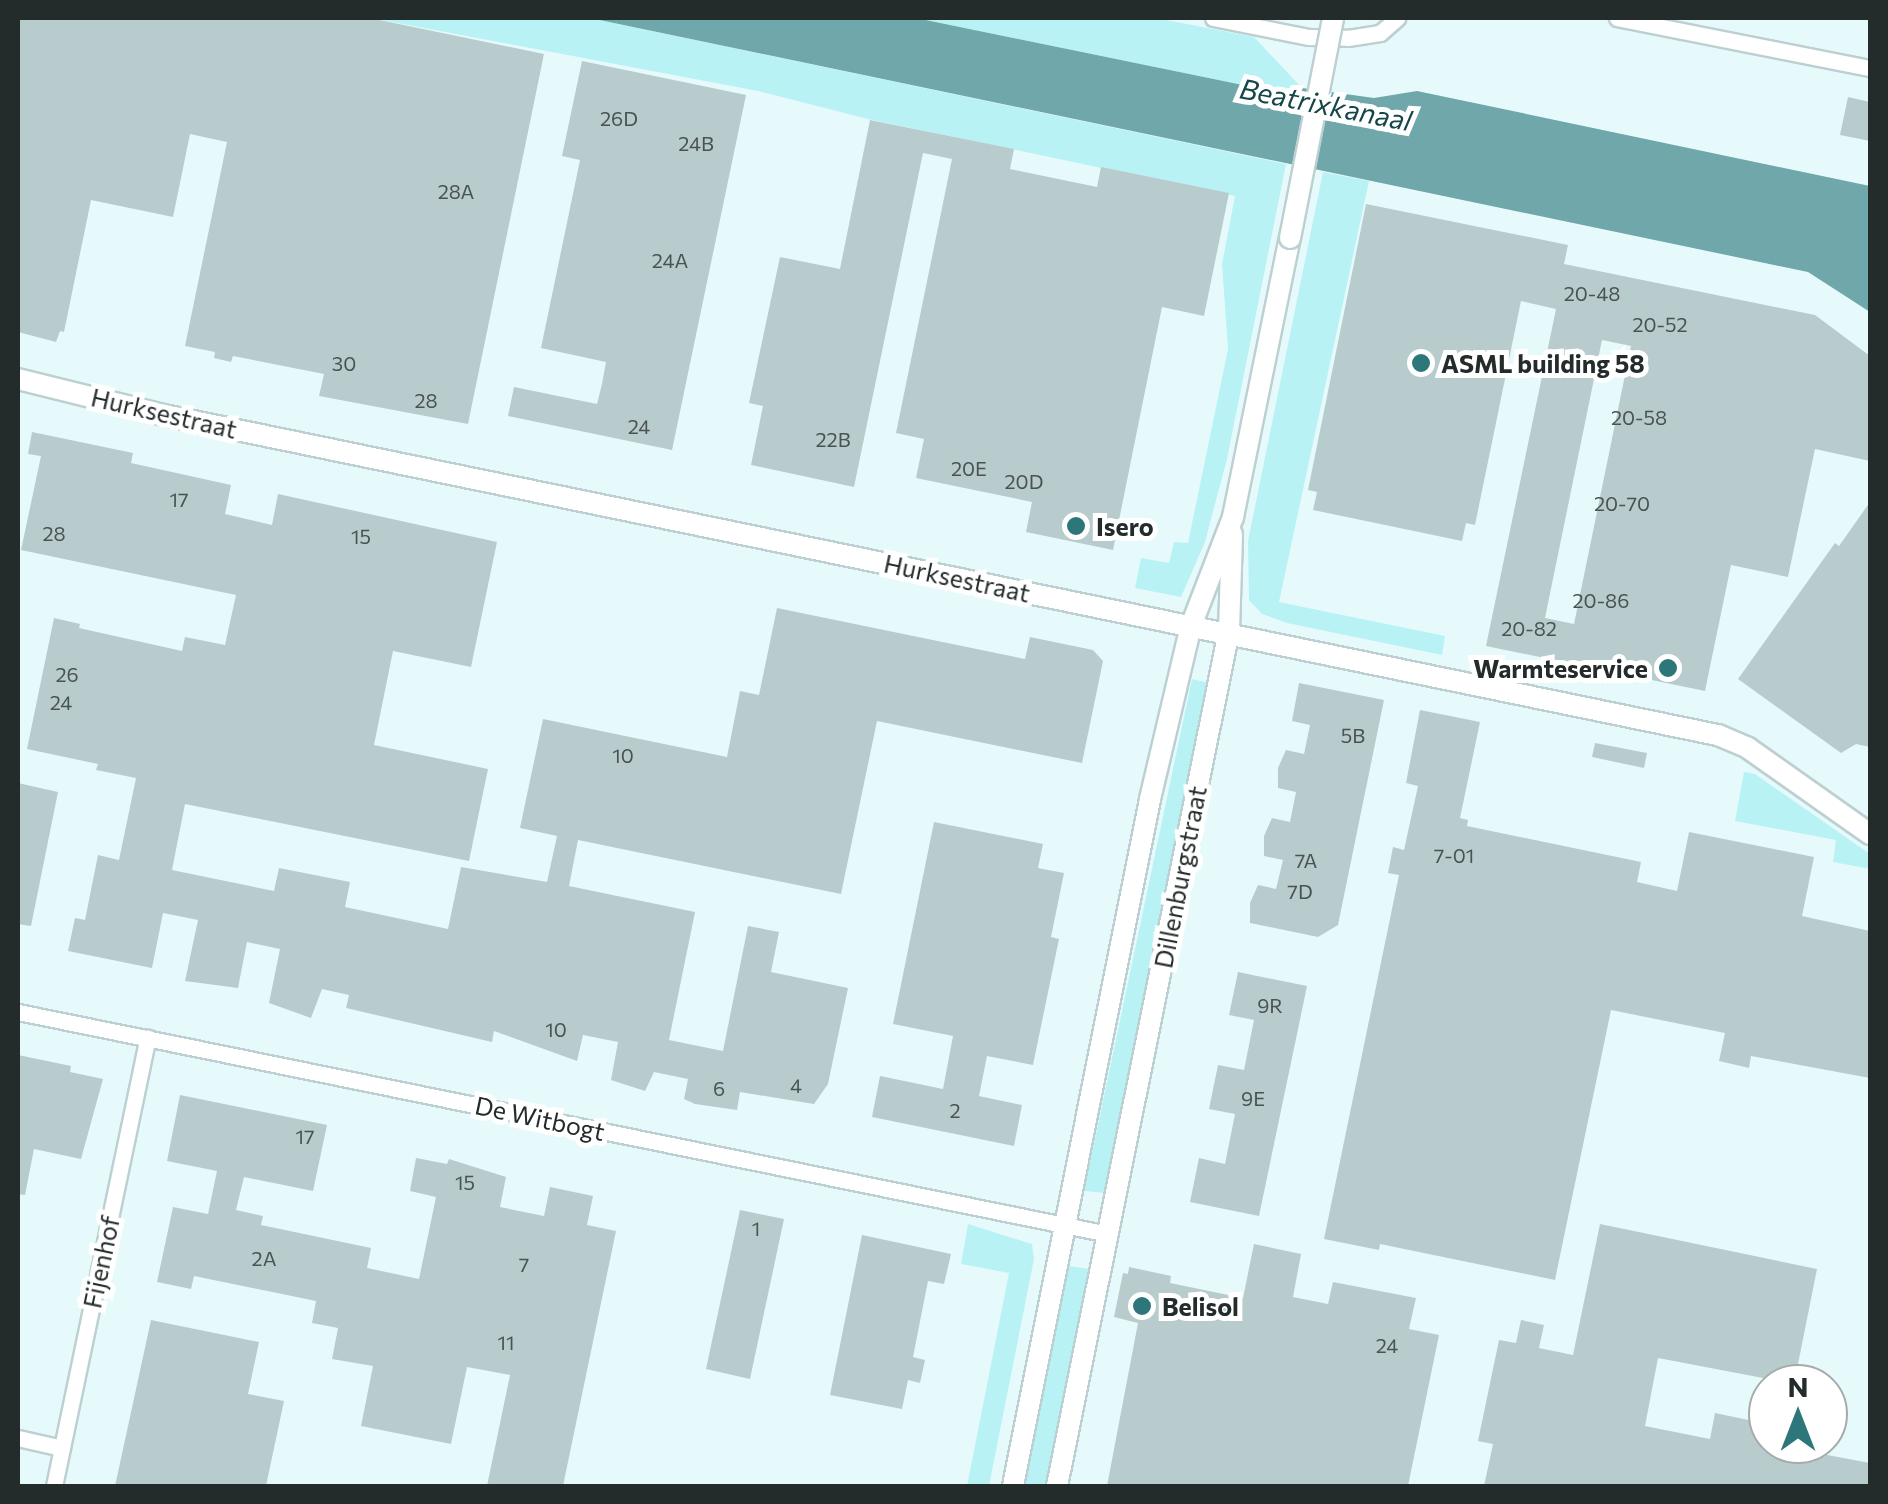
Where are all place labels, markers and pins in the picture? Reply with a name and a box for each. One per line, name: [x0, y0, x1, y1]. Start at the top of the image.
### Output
place label: ASML building 58: [1441, 348, 1645, 378]
marker: ASML building 58: [1410, 352, 1432, 374]
place label: Isero: [1096, 511, 1154, 541]
marker: Isero: [1065, 515, 1087, 537]
place label: Warmteservice: [1473, 653, 1648, 683]
marker: Warmteservice: [1657, 657, 1679, 679]
place label: Belisol: [1162, 1291, 1239, 1321]
marker: Belisol: [1131, 1295, 1153, 1317]

